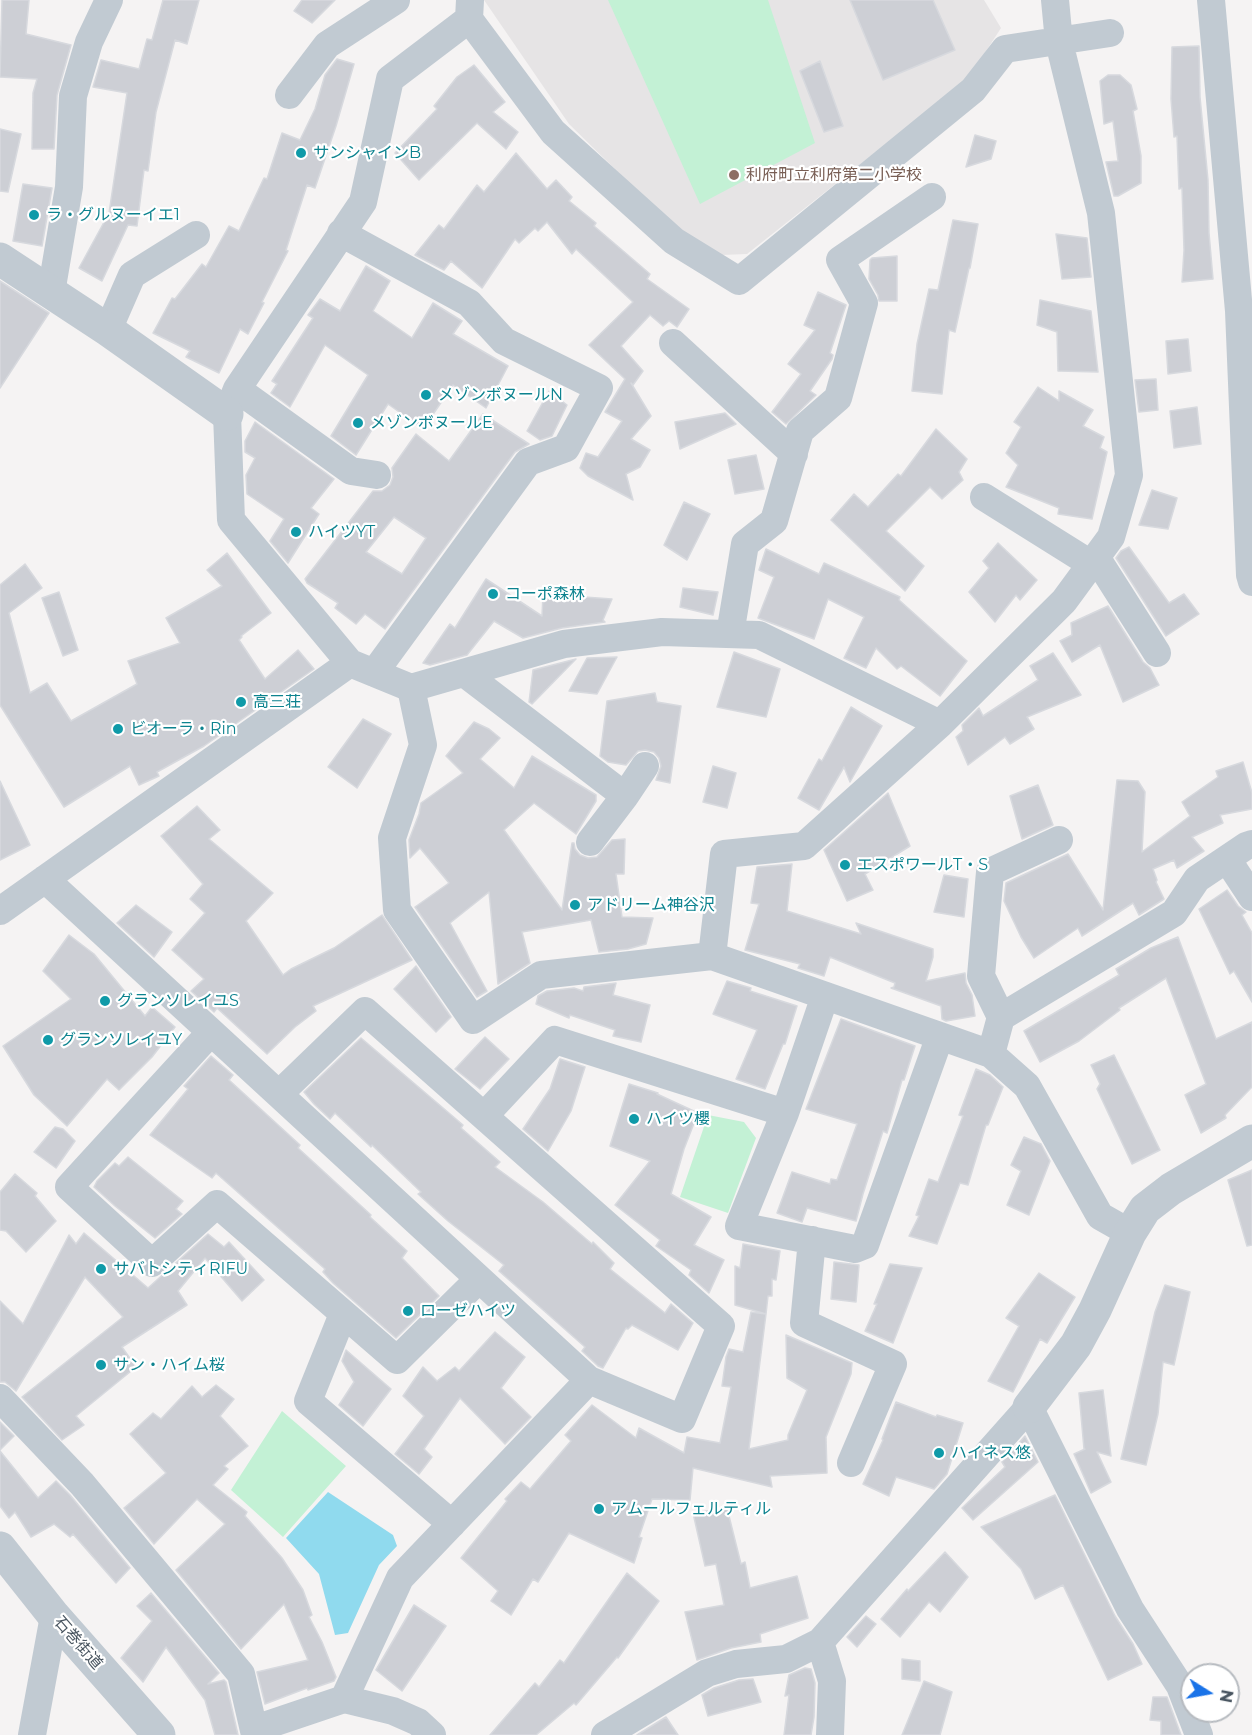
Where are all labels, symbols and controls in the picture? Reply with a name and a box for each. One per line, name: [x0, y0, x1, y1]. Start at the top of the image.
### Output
place label: サンシャインB: [313, 143, 421, 163]
marker: サンシャインB: [294, 146, 308, 160]
place label: 利府町立利府第二小学校: [746, 165, 922, 185]
marker: 利府町立利府第二小学校: [727, 168, 741, 182]
place label: ラ・グルヌーイエ1: [46, 205, 180, 225]
marker: ラ・グルヌーイエ1: [27, 208, 41, 222]
place label: メゾンボヌールN: [438, 385, 563, 405]
marker: メゾンボヌールN: [419, 388, 433, 402]
place label: メゾンボヌールE: [370, 413, 493, 433]
marker: メゾンボヌールE: [351, 416, 365, 430]
place label: ハイツYT: [308, 522, 375, 542]
marker: ハイツYT: [289, 525, 303, 539]
place label: コーポ森林: [505, 584, 585, 604]
marker: コーポ森林: [486, 587, 500, 601]
place label: 高三荘: [253, 692, 301, 712]
marker: 高三荘: [234, 695, 248, 709]
place label: ビオーラ・Rin: [130, 719, 237, 739]
marker: ビオーラ・Rin: [111, 722, 125, 736]
place label: エスポワールT・S: [857, 855, 988, 875]
marker: エスポワールT・S: [838, 858, 852, 872]
place label: アドリーム神谷沢: [587, 895, 715, 915]
marker: アドリーム神谷沢: [568, 898, 582, 912]
place label: グランソレイユS: [117, 991, 239, 1011]
marker: グランソレイユS: [98, 994, 112, 1008]
place label: グランソレイユY: [60, 1030, 182, 1050]
marker: グランソレイユY: [41, 1033, 55, 1047]
place label: ハイツ櫻: [646, 1109, 710, 1129]
marker: ハイツ櫻: [627, 1112, 641, 1126]
place label: サバトシティRIFU: [113, 1259, 248, 1279]
marker: サバトシティRIFU: [94, 1262, 108, 1276]
place label: ローゼハイツ: [420, 1301, 516, 1321]
marker: ローゼハイツ: [401, 1304, 415, 1318]
place label: サン・ハイム桜: [113, 1355, 225, 1375]
marker: サン・ハイム桜: [94, 1358, 108, 1372]
place label: ハイネス悠: [951, 1443, 1031, 1463]
marker: ハイネス悠: [932, 1446, 946, 1460]
place label: アムールフェルティル: [611, 1499, 771, 1519]
marker: アムールフェルティル: [592, 1502, 606, 1516]
street label: 石巻街道: [50, 1613, 106, 1673]
north arrow: [1180, 1663, 1240, 1723]
text: N: [1216, 1688, 1237, 1704]

